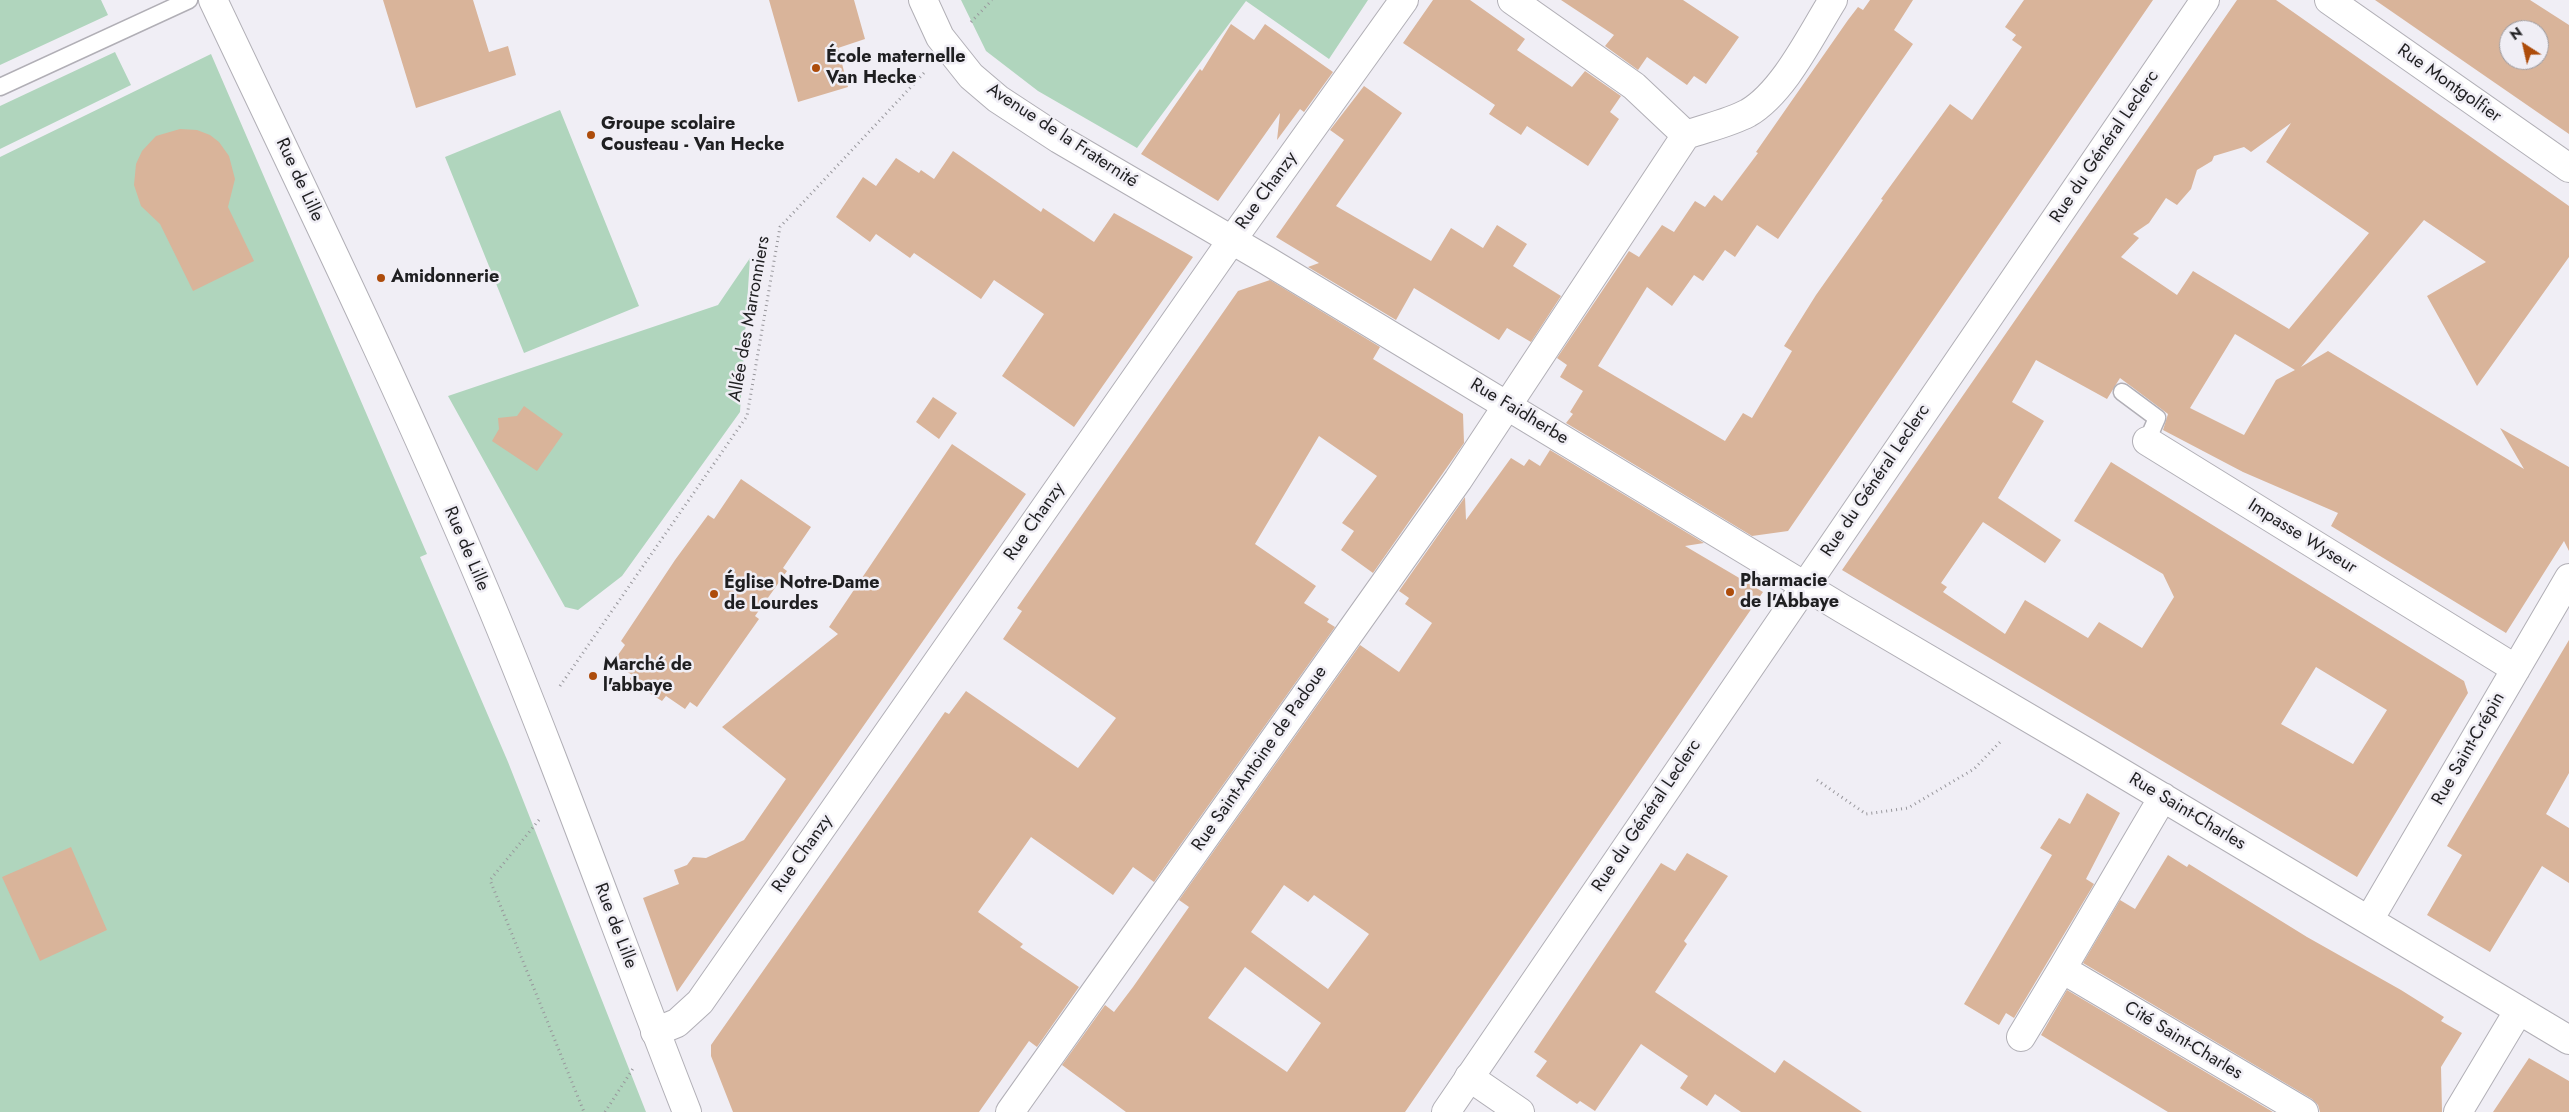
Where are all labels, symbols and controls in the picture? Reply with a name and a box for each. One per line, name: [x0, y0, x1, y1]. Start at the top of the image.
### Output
north arrow: [2499, 20, 2549, 70]
text: N: [2506, 22, 2526, 45]
street label: Rue Montgolfier: [2393, 40, 2505, 128]
place label: École maternelle Van Hecke: [826, 47, 966, 90]
marker: École maternelle Van Hecke: [810, 62, 822, 74]
street label: Rue du Général Leclerc: [2046, 67, 2164, 227]
street label: Avenue de la Fraternité: [983, 79, 1141, 193]
place label: Groupe scolaire Cousteau - Van Hecke: [601, 114, 784, 156]
marker: Groupe scolaire Cousteau - Van Hecke: [585, 129, 597, 141]
street label: Rue de Lille: [270, 135, 328, 225]
street label: Rue Chanzy: [1232, 148, 1302, 234]
street label: Allée des Marronniers: [725, 235, 775, 403]
place label: Amidonnerie: [391, 267, 499, 289]
marker: Amidonnerie: [375, 272, 387, 284]
street label: Rue Faidherbe: [1466, 374, 1572, 450]
street label: Rue du Général Leclerc: [1817, 401, 1935, 561]
street label: Rue Chanzy: [1000, 479, 1070, 565]
street label: Impasse Wyseur: [2244, 495, 2360, 579]
street label: Rue de Lille: [439, 504, 493, 594]
place label: Pharmacie de l'Abbaye: [1740, 571, 1839, 614]
place label: Église Notre-Dame de Lourdes: [724, 573, 880, 616]
marker: Pharmacie de l'Abbaye: [1724, 586, 1736, 598]
marker: Église Notre-Dame de Lourdes: [708, 588, 720, 600]
place label: Marché de l'abbaye: [603, 655, 692, 698]
street label: Rue Saint-Antoine de Padoue: [1188, 662, 1332, 856]
marker: Marché de l'abbaye: [587, 670, 599, 682]
street label: Rue Saint-Crépin: [2428, 689, 2510, 809]
street label: Rue du Général Leclerc: [1588, 736, 1706, 896]
street label: Rue Saint-Charles: [2125, 769, 2249, 855]
street label: Rue Chanzy: [768, 811, 838, 897]
street label: Rue de Lille: [589, 880, 641, 972]
street label: Cité Saint-Charles: [2120, 997, 2246, 1085]

